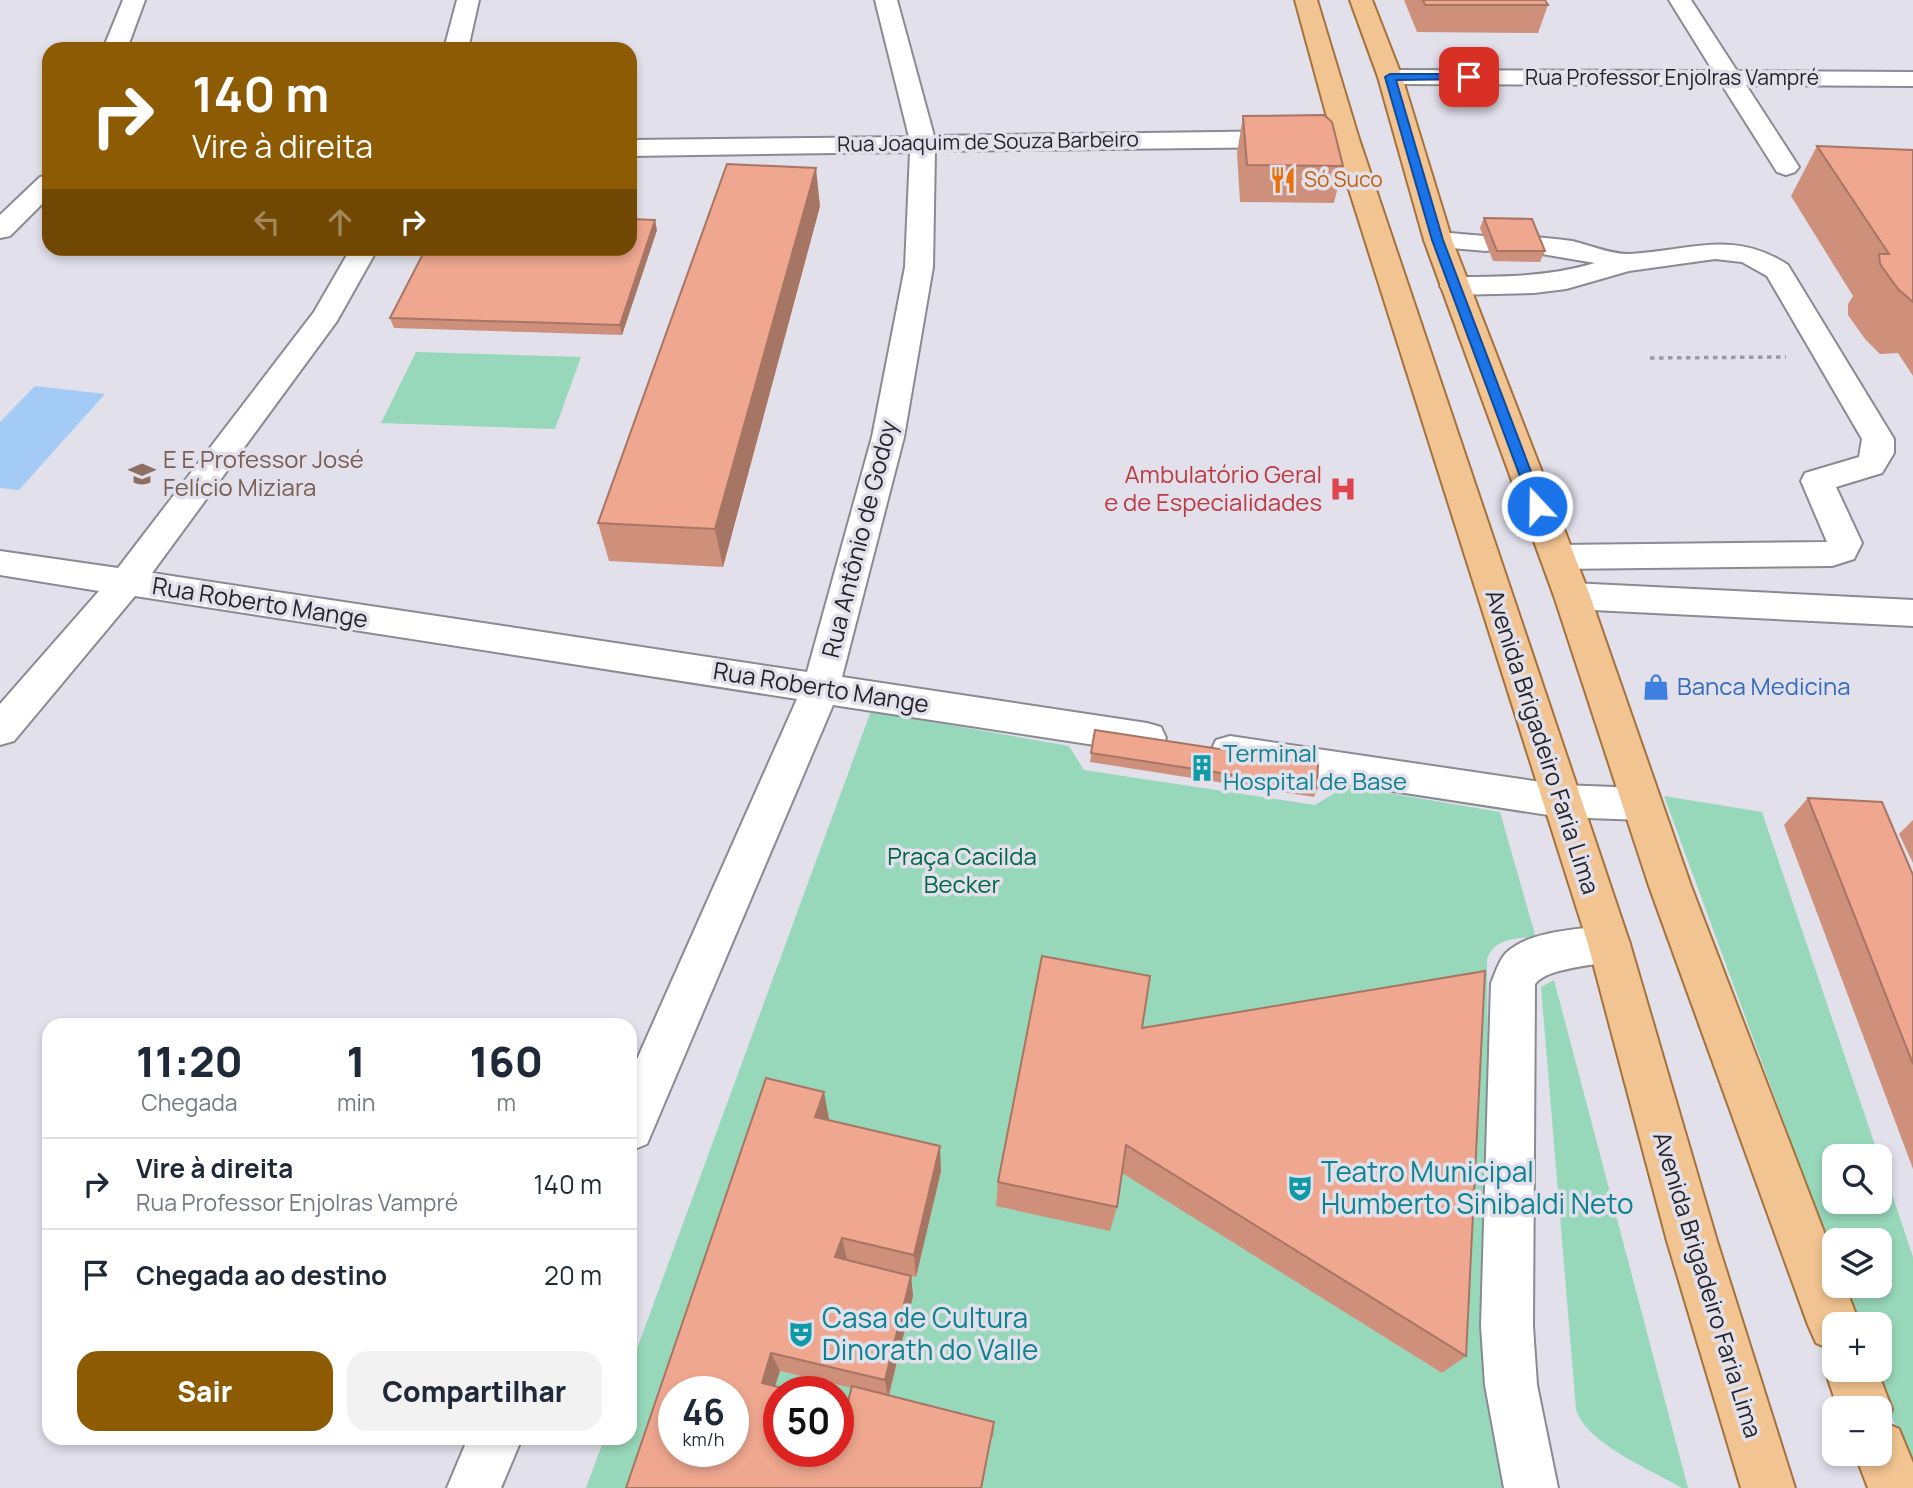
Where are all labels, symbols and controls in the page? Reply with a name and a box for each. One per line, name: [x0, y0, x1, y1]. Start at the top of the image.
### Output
pin: [1439, 47, 1499, 107]
icon: arrive: [1450, 58, 1488, 96]
text: 140 m: [192, 60, 329, 127]
street label: Rua Professor Enjolras Vampré: [1525, 63, 1819, 91]
icon: right: [77, 70, 168, 161]
text: Vire à direita: [192, 124, 373, 168]
street label: Rua Joaquim de Souza Barbeiro: [837, 124, 1139, 158]
restaurant icon: Só Suco: [1268, 165, 1298, 195]
place label: Só Suco: [1304, 165, 1383, 193]
icon: left: [248, 203, 286, 241]
icon: ahead: [321, 203, 359, 241]
icon: right: [394, 203, 432, 241]
street label: Rua Antônio de Godoy: [813, 416, 904, 661]
place label: E E Professor José Felício Miziara: [163, 442, 364, 503]
place label: Ambulatório Geral e de Especialidades: [1104, 457, 1322, 518]
school or university icon: E E Professor José Felício Miziara: [127, 459, 157, 489]
position arrow: [1500, 469, 1574, 543]
hospital icon: Ambulatório Geral e de Especialidades: [1328, 474, 1358, 504]
street label: Rua Roberto Mange: [150, 568, 370, 635]
street label: Avenida Brigadeiro Faria Lima: [1479, 585, 1608, 898]
street label: Rua Roberto Mange: [711, 653, 931, 720]
place label: Banca Medicina: [1677, 669, 1851, 702]
shop icon: Banca Medicina: [1641, 672, 1671, 702]
place label: Terminal Hospital de Base: [1223, 736, 1407, 797]
building icon: Terminal Hospital de Base: [1187, 753, 1217, 783]
park label: Praça Cacilda Becker: [887, 839, 1037, 900]
text: 11:20: [136, 1032, 243, 1090]
text: 1: [347, 1032, 366, 1090]
text: 160: [469, 1032, 543, 1090]
text: Chegada: [141, 1086, 238, 1118]
text: min: [337, 1086, 375, 1118]
text: m: [496, 1086, 516, 1118]
street label: Avenida Brigadeiro Faria Lima: [1646, 1127, 1771, 1442]
map controls: [1822, 1144, 1892, 1466]
button: search: [1822, 1144, 1892, 1214]
text: Vire à direita: [136, 1150, 293, 1186]
place label: Teatro Municipal Humberto Sinibaldi Neto: [1321, 1152, 1634, 1222]
icon: right: [77, 1165, 115, 1203]
text: 140 m: [533, 1166, 602, 1202]
theatre icon: Teatro Municipal Humberto Sinibaldi Neto: [1285, 1173, 1315, 1203]
text: Rua Professor Enjolras Vampré: [136, 1186, 458, 1218]
button: layers: [1822, 1228, 1892, 1298]
icon: arrive: [77, 1256, 115, 1294]
text: Chegada ao destino: [136, 1257, 387, 1293]
text: 20 m: [544, 1257, 602, 1293]
place label: Casa de Cultura Dinorath do Valle: [822, 1298, 1038, 1368]
button: +: [1822, 1312, 1892, 1382]
theatre icon: Casa de Cultura Dinorath do Valle: [786, 1319, 816, 1349]
button: Sair: [77, 1351, 333, 1431]
button: Compartilhar: [347, 1351, 602, 1431]
speed limit sign: 50: [763, 1376, 854, 1467]
text: 46: [682, 1388, 725, 1436]
button: −: [1822, 1396, 1892, 1466]
text: km/h: [683, 1427, 724, 1451]

